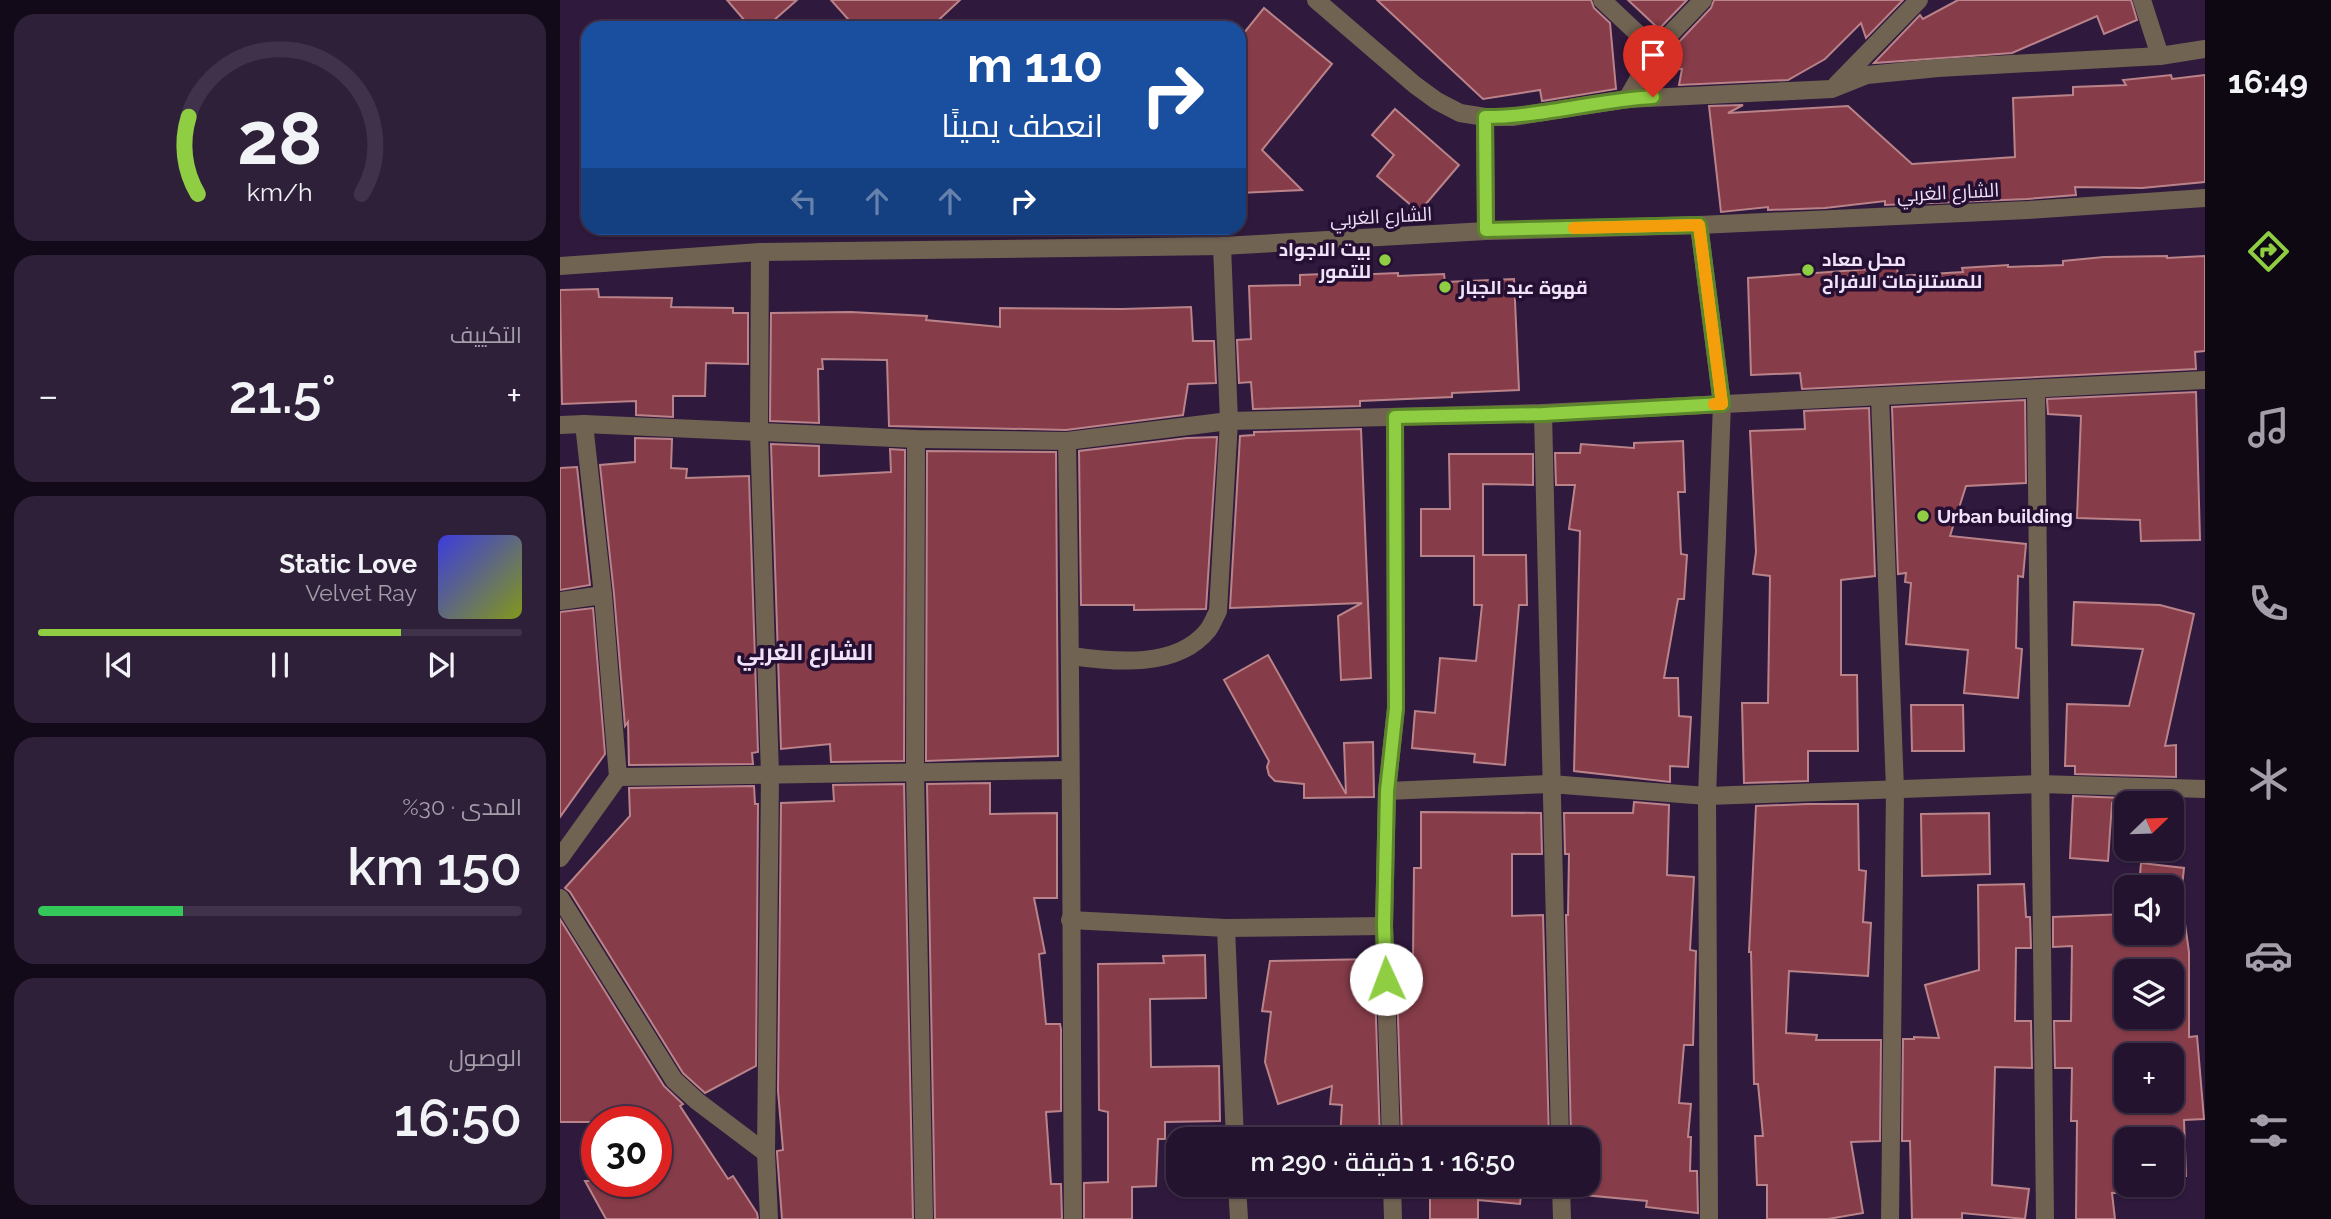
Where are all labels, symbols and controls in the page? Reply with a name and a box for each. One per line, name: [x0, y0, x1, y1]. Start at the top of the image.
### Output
pin: [1623, 25, 1683, 97]
text: 110 m: [967, 36, 1103, 93]
icon: arrive: [1634, 36, 1672, 74]
icon: right: [1127, 49, 1218, 140]
text: 16:49: [2228, 63, 2308, 100]
text: 28: [237, 96, 323, 181]
text: انعطف يمينًا: [941, 107, 1103, 144]
text: km/h: [247, 176, 313, 206]
street label: الشارع الغربي: [1896, 178, 2000, 210]
icon: left: [785, 182, 823, 220]
icon: ahead: [858, 182, 896, 220]
icon: ahead: [931, 182, 969, 220]
icon: right: [1004, 182, 1042, 220]
street label: الشارع الغربي: [1329, 202, 1433, 234]
icon: directions: [2244, 227, 2293, 276]
place label: بيت الاجواد للتمور: [1279, 238, 1371, 283]
place label: محل معاد للمستلزمات الافراح: [1822, 248, 1982, 295]
marker: بيت الاجواد للتمور: [1377, 252, 1393, 268]
marker: محل معاد للمستلزمات الافراح: [1800, 262, 1816, 278]
place label: قهوة عبد الجبار: [1458, 276, 1588, 299]
marker: قهوة عبد الجبار: [1437, 279, 1453, 295]
text: التكييف: [450, 321, 522, 348]
text: 21.5°: [229, 364, 336, 425]
text: −: [38, 373, 58, 418]
text: +: [506, 373, 522, 418]
icon: music: [2244, 403, 2293, 452]
place label: Urban building: [1937, 505, 2073, 527]
marker: Urban building: [1915, 508, 1931, 524]
text: Static Love: [279, 549, 417, 579]
text: Velvet Ray: [305, 579, 417, 606]
icon: phone: [2244, 579, 2293, 628]
district label: الشارع الغربي: [737, 638, 873, 671]
icon: previous: [100, 646, 138, 684]
icon: pause: [261, 646, 299, 684]
icon: next: [422, 646, 460, 684]
icon: climate: [2244, 755, 2293, 804]
north arrow: [2114, 791, 2184, 861]
map controls: [2114, 791, 2184, 1197]
text: المدى · 30%: [402, 793, 522, 820]
text: 150 km: [347, 836, 522, 897]
button: sound: [2114, 875, 2184, 945]
icon: car: [2244, 931, 2293, 980]
position arrow: [1349, 942, 1423, 1016]
button: layers: [2114, 959, 2184, 1029]
button: +: [2114, 1043, 2184, 1113]
text: الوصول: [449, 1044, 522, 1071]
text: 16:50: [394, 1087, 522, 1148]
speed limit sign: 30: [581, 1106, 672, 1197]
icon: filters: [2244, 1106, 2293, 1155]
button: −: [2114, 1127, 2184, 1197]
text: 16:50 · 1 دقيقة · 290 m: [1251, 1147, 1515, 1177]

